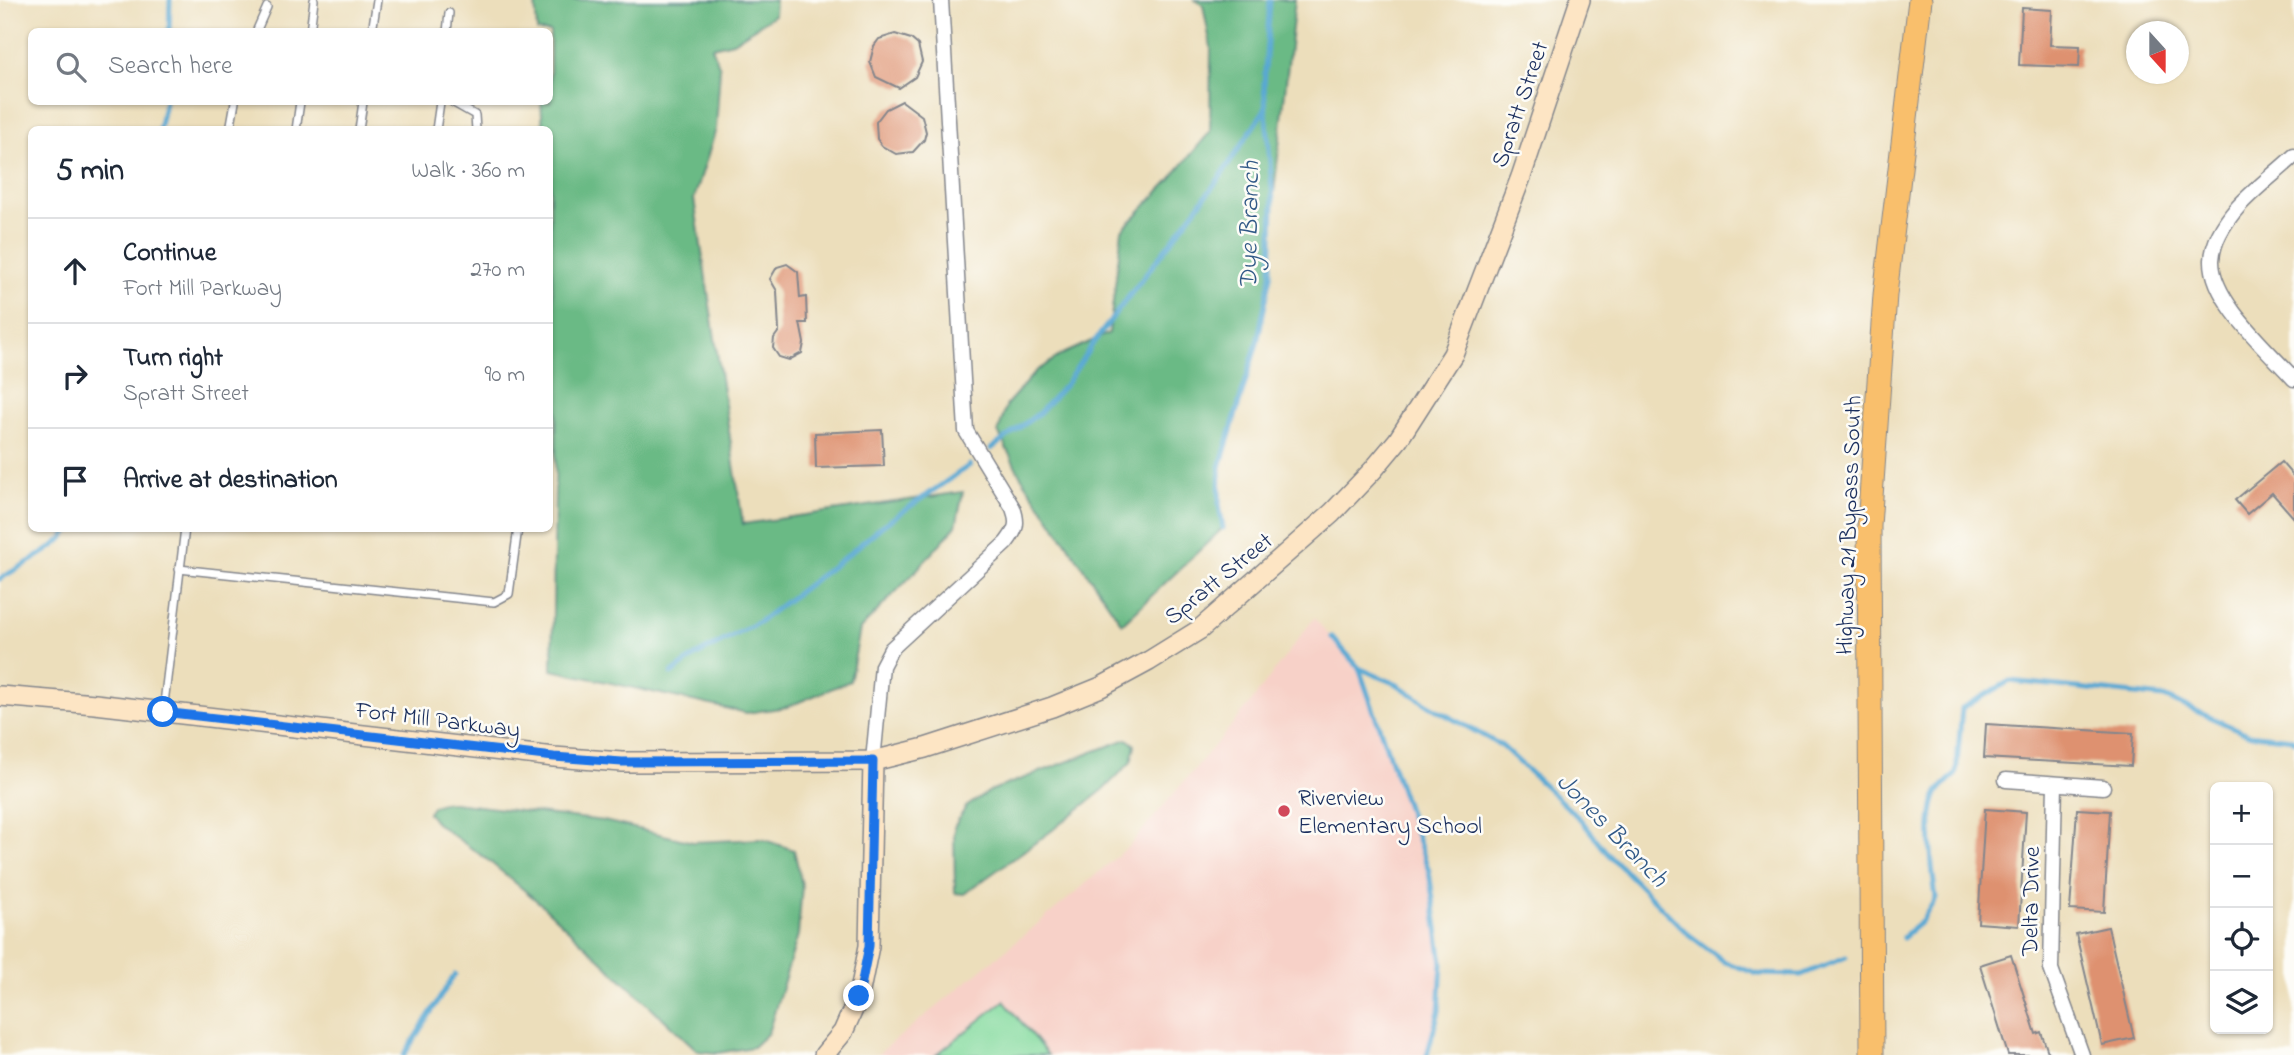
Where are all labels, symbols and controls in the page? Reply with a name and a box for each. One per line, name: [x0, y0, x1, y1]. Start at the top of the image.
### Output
north arrow: [2126, 21, 2189, 84]
search box: [28, 28, 553, 105]
street label: Spratt Street: [1483, 37, 1559, 173]
icon: search: [52, 48, 90, 86]
text: Search here: [108, 48, 233, 86]
text: 5 min: [56, 150, 124, 194]
text: Walk · 360 m: [411, 155, 525, 188]
water label: Dye Branch: [1231, 160, 1271, 289]
text: Continue: [123, 235, 216, 273]
icon: ahead: [56, 252, 94, 290]
text: 270 m: [471, 254, 525, 287]
text: Fort Mill Parkway: [123, 273, 282, 306]
text: Turn right: [123, 340, 223, 378]
icon: right: [56, 357, 94, 395]
text: 90 m: [485, 359, 525, 392]
text: Spratt Street: [123, 378, 249, 411]
street label: Highway 21 Bypass South: [1828, 395, 1874, 656]
icon: arrive: [56, 462, 94, 500]
text: Arrive at destination: [123, 462, 338, 500]
street label: Spratt Street: [1157, 525, 1282, 635]
street label: Fort Mill Parkway: [352, 694, 522, 750]
route start: [147, 696, 178, 727]
water label: Jones Branch: [1546, 765, 1676, 898]
place label: Riverview Elementary School: [1298, 782, 1482, 846]
map controls: [2210, 782, 2273, 1034]
button: +: [2210, 782, 2273, 845]
marker: Riverview Elementary School: [1276, 803, 1292, 819]
button: −: [2210, 845, 2273, 908]
street label: Delta Drive: [2014, 846, 2051, 957]
button: locate: [2210, 908, 2273, 971]
button: layers: [2210, 971, 2273, 1034]
route end: [843, 980, 874, 1011]

